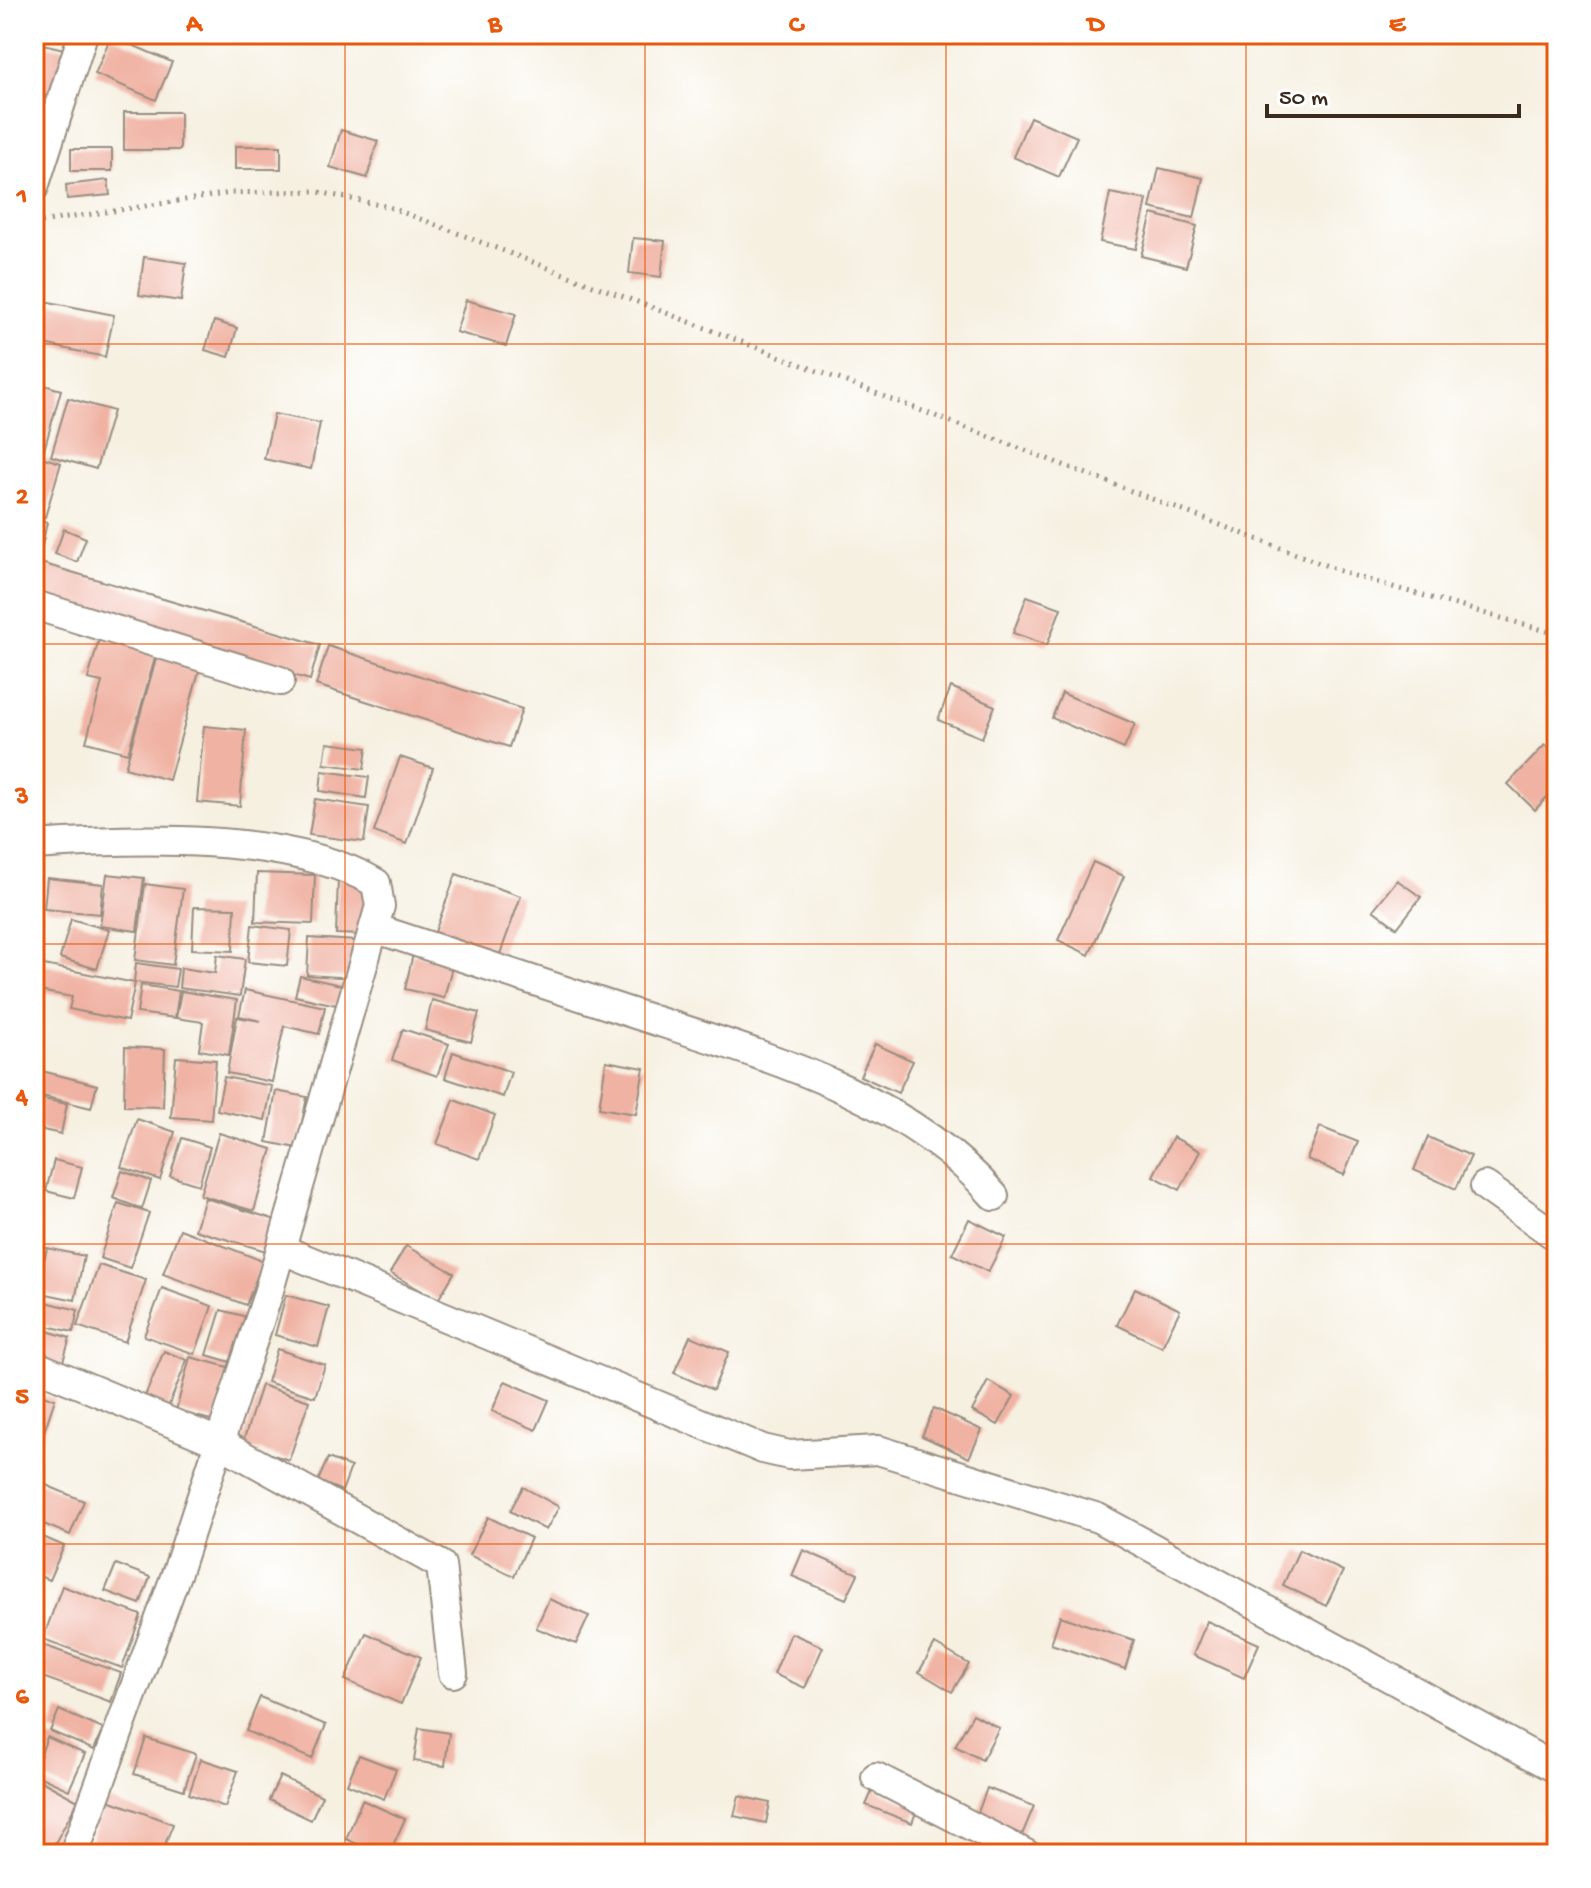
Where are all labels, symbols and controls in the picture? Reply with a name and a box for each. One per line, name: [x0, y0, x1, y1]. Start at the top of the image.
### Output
text: A: [185, 11, 203, 42]
text: B: [487, 11, 503, 42]
text: C: [789, 11, 806, 42]
text: D: [1086, 11, 1106, 42]
text: E: [1389, 11, 1407, 42]
scale bar: [1267, 68, 1519, 118]
text: 50 m: [1279, 85, 1328, 114]
text: 1: [16, 183, 27, 214]
text: 2: [16, 483, 29, 514]
text: 3: [14, 783, 29, 814]
text: 4: [15, 1083, 29, 1114]
text: 5: [15, 1383, 29, 1414]
text: 6: [15, 1683, 29, 1714]

